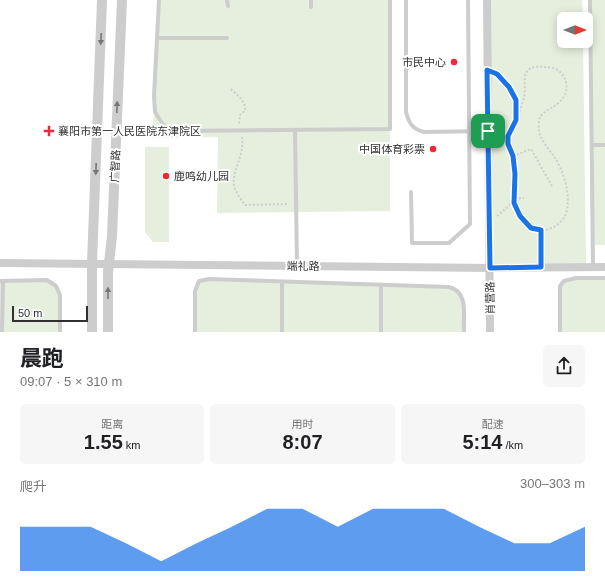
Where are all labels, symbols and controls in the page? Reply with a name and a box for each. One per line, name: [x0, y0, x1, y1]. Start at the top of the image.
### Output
north arrow: [557, 12, 593, 48]
map controls: [557, 12, 593, 48]
one-way arrow: [97, 33, 104, 45]
place label: 市民中心: [402, 56, 446, 68]
marker: 市民中心: [449, 57, 459, 67]
one-way arrow: [114, 100, 120, 113]
pin: [471, 114, 505, 148]
icon: arrive: [477, 120, 499, 142]
marker: 襄阳市第一人民医院东津院区: [43, 125, 55, 137]
place label: 襄阳市第一人民医院东津院区: [58, 125, 201, 137]
place label: 中国体育彩票: [359, 143, 425, 155]
marker: 中国体育彩票: [428, 144, 438, 154]
street label: 广智路: [108, 149, 122, 183]
one-way arrow: [92, 163, 99, 175]
place label: 鹿鸣幼儿园: [174, 170, 229, 182]
marker: 鹿鸣幼儿园: [161, 171, 171, 181]
street label: 端礼路: [286, 260, 320, 272]
street label: 肖营路: [484, 281, 496, 315]
one-way arrow: [105, 286, 111, 299]
scale bar: [12, 304, 88, 323]
text: 50 m: [18, 307, 42, 319]
button: share: [543, 345, 585, 387]
text: 晨跑: [20, 346, 64, 371]
text: 09:07 · 5 × 310 m: [20, 374, 122, 389]
text: 距离: [101, 418, 123, 430]
text: 用时: [291, 418, 313, 430]
text: 配速: [482, 418, 504, 430]
text: 1.55: [84, 431, 123, 453]
text: 8:07: [282, 431, 323, 453]
text: 5:14: [462, 431, 502, 453]
text: km: [123, 439, 141, 451]
text: /km: [502, 439, 523, 451]
text: 300–303 m: [520, 476, 585, 491]
text: 爬升: [20, 479, 46, 494]

